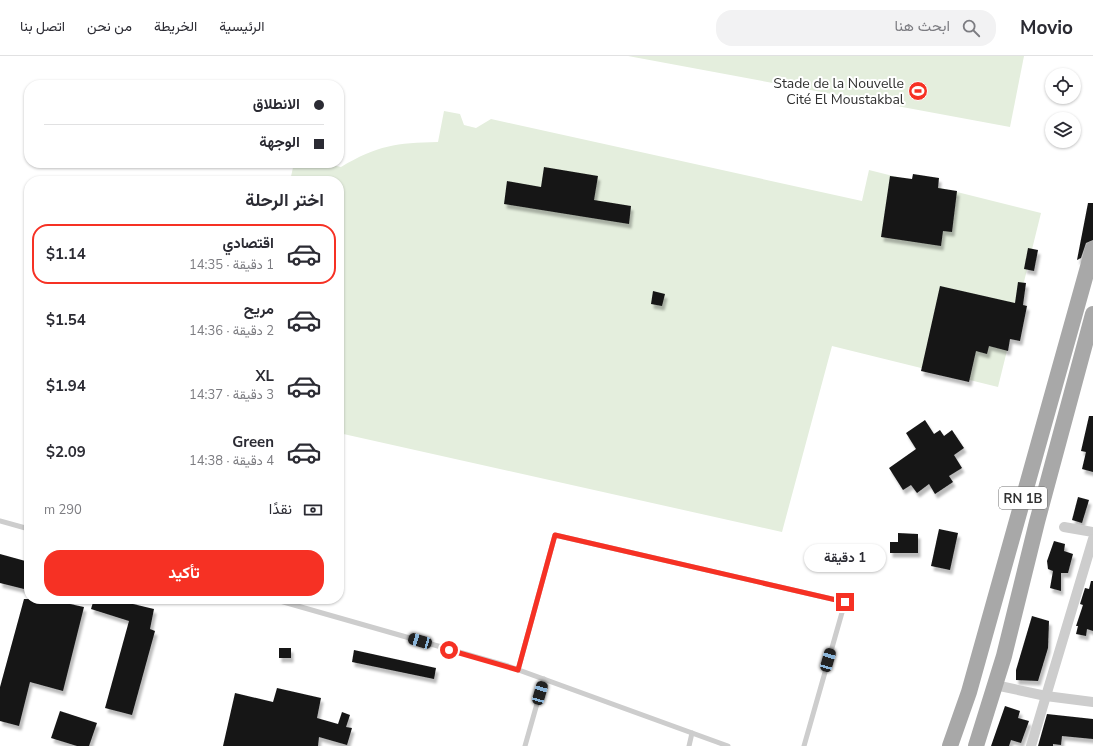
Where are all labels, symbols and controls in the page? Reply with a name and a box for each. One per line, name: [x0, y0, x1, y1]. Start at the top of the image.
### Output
search box: [716, 10, 996, 46]
text: Movio: [1020, 15, 1073, 41]
text: ابحث هنا: [895, 16, 950, 36]
text: اتصل بنا: [20, 17, 65, 36]
text: من نحن: [87, 17, 132, 36]
text: الخريطة: [154, 17, 197, 36]
text: الرئيسية: [219, 17, 264, 36]
icon: search: [960, 17, 982, 39]
map controls: [1045, 68, 1081, 148]
button: locate: [1045, 68, 1081, 104]
place label: Stade de la Nouvelle Cité El Moustakbal: [773, 74, 905, 109]
sports icon: Stade de la Nouvelle Cité El Moustakbal: [907, 80, 929, 102]
text: الانطلاق: [253, 94, 300, 114]
button: layers: [1045, 112, 1081, 148]
text: الوجهة: [259, 132, 300, 152]
text: اختر الرحلة: [245, 188, 324, 212]
text: اقتصادي: [222, 233, 274, 253]
icon: car: [286, 236, 322, 272]
text: $1.14: [46, 244, 86, 264]
text: 1 دقيقة · 14:35: [189, 256, 274, 274]
text: مريح: [244, 299, 274, 319]
icon: car: [286, 302, 322, 338]
text: $1.54: [46, 310, 86, 330]
text: 2 دقيقة · 14:36: [189, 322, 274, 340]
text: XL: [255, 366, 274, 386]
icon: car: [286, 368, 322, 404]
text: $1.94: [46, 376, 86, 396]
text: 3 دقيقة · 14:37: [189, 386, 274, 404]
text: Green: [232, 432, 274, 452]
icon: car: [286, 434, 322, 470]
text: $2.09: [46, 442, 86, 462]
text: 4 دقيقة · 14:38: [189, 452, 274, 470]
road number: RN 1B: [999, 487, 1047, 509]
text: نقدًا: [269, 499, 292, 519]
icon: cash: [302, 499, 324, 521]
text: 290 m: [44, 501, 82, 519]
callout: 1 دقيقة: [804, 544, 886, 572]
text: 1 دقيقة: [824, 549, 866, 567]
button: تأكيد: [44, 550, 324, 596]
route end: [836, 593, 854, 611]
car: [407, 632, 433, 650]
route start: [440, 641, 458, 659]
car: [819, 647, 837, 673]
car: [531, 680, 549, 706]

